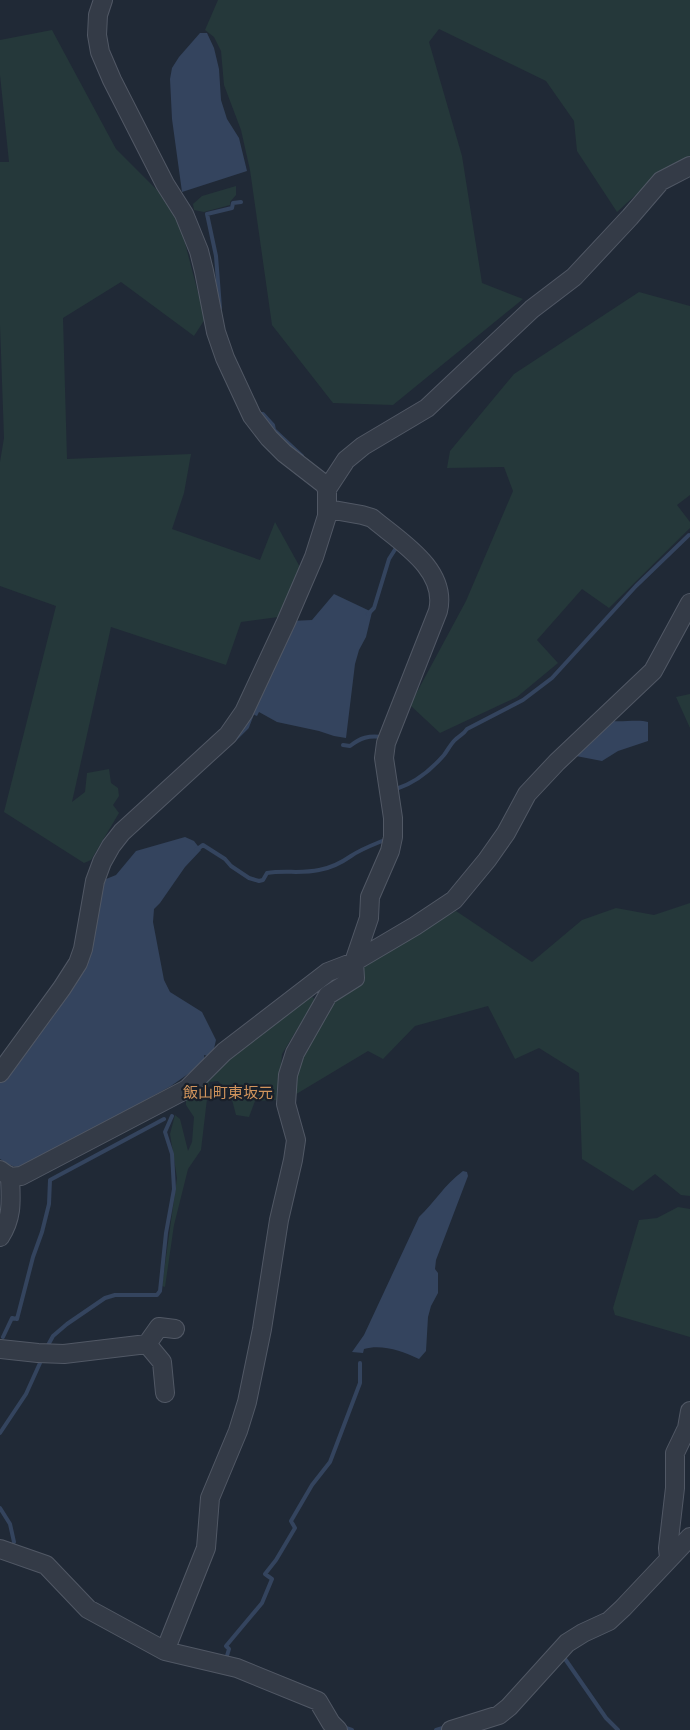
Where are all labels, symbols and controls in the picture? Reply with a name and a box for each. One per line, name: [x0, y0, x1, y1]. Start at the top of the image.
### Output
district label: 飯山町東坂元: [183, 1083, 273, 1102]

